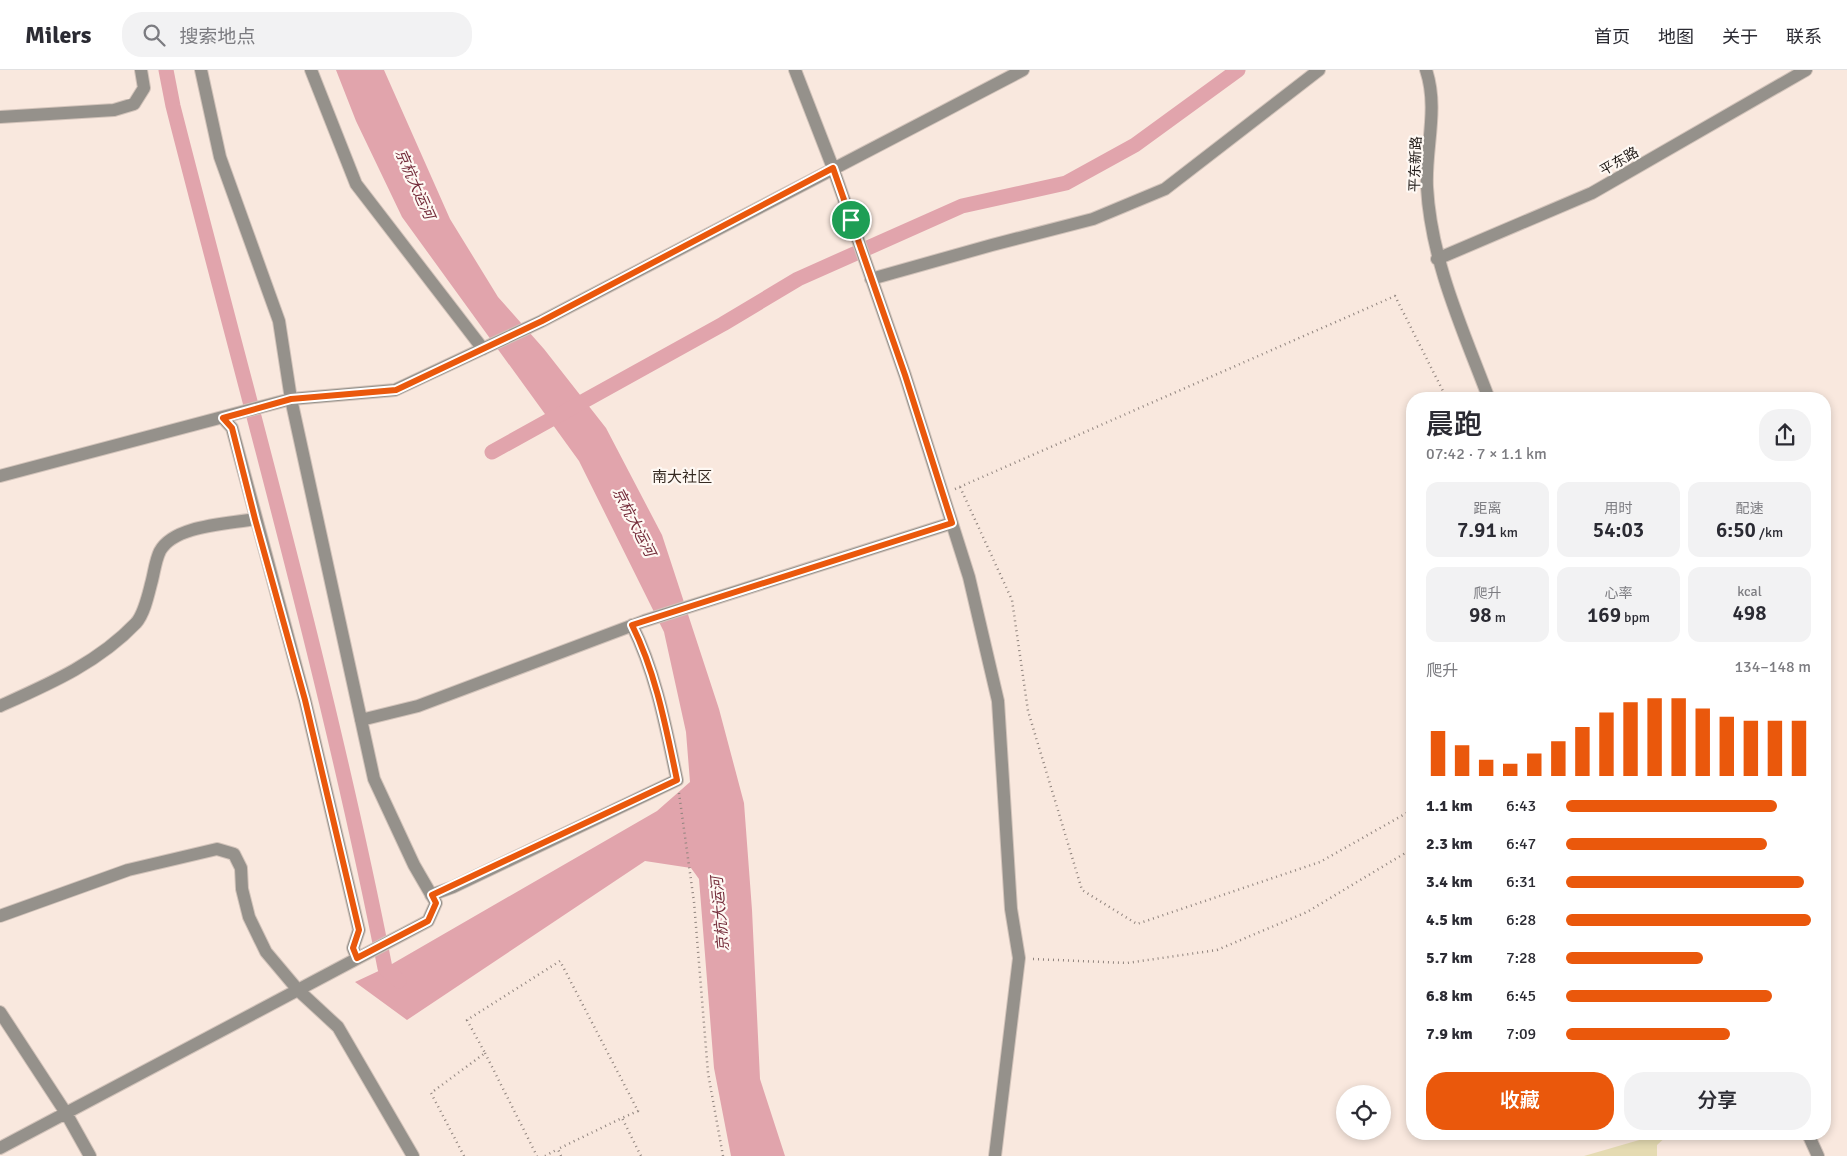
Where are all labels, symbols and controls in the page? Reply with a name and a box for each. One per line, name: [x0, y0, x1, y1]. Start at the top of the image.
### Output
search box: [122, 12, 472, 57]
text: Milers: [25, 20, 92, 50]
icon: search: [140, 21, 168, 49]
text: 搜索地点: [180, 25, 256, 49]
text: 首页: [1594, 26, 1630, 48]
text: 地图: [1658, 26, 1694, 48]
text: 关于: [1722, 26, 1758, 48]
text: 联系: [1786, 26, 1822, 48]
street label: 平东新路: [1406, 136, 1425, 192]
street label: 平东路: [1597, 144, 1642, 179]
water label: 京杭大运河: [392, 146, 440, 225]
pin: [830, 199, 872, 241]
icon: arrive: [837, 206, 865, 234]
text: 晨跑: [1426, 408, 1482, 442]
button: share: [1759, 409, 1811, 461]
text: 07:42 · 7 × 1.1 km: [1426, 444, 1547, 464]
district label: 南大社区: [652, 468, 712, 486]
water label: 京杭大运河: [609, 484, 660, 562]
text: 距离: [1474, 500, 1502, 517]
text: 用时: [1605, 500, 1633, 517]
text: 配速: [1736, 500, 1764, 517]
text: 7.91: [1457, 517, 1497, 543]
text: 54:03: [1593, 517, 1644, 543]
text: 6:50: [1716, 517, 1756, 543]
text: km: [1497, 524, 1518, 541]
text: /km: [1756, 524, 1783, 541]
text: kcal: [1737, 583, 1762, 600]
text: 爬升: [1474, 585, 1502, 602]
text: 心率: [1605, 585, 1633, 602]
text: 498: [1732, 600, 1767, 626]
text: 98: [1469, 602, 1492, 628]
text: 169: [1587, 602, 1621, 628]
text: m: [1492, 609, 1506, 626]
text: bpm: [1621, 609, 1650, 626]
text: 134–148 m: [1734, 657, 1811, 677]
text: 爬升: [1426, 661, 1458, 681]
text: 1.1 km: [1426, 796, 1473, 816]
text: 6:43: [1506, 796, 1536, 816]
text: 2.3 km: [1426, 834, 1473, 854]
text: 6:47: [1506, 834, 1536, 854]
text: 3.4 km: [1426, 872, 1473, 892]
text: 6:31: [1506, 872, 1536, 892]
water label: 京杭大运河: [708, 873, 732, 952]
text: 4.5 km: [1426, 910, 1473, 930]
text: 6:28: [1506, 910, 1536, 930]
text: 5.7 km: [1426, 948, 1473, 968]
text: 7:28: [1506, 948, 1536, 968]
text: 6.8 km: [1426, 986, 1473, 1006]
text: 6:45: [1506, 986, 1536, 1006]
text: 7.9 km: [1426, 1024, 1473, 1044]
text: 7:09: [1506, 1024, 1536, 1044]
button: 收藏: [1426, 1072, 1614, 1130]
button: 分享: [1624, 1072, 1811, 1130]
map controls: [1336, 1085, 1391, 1140]
button: locate: [1336, 1085, 1391, 1140]

